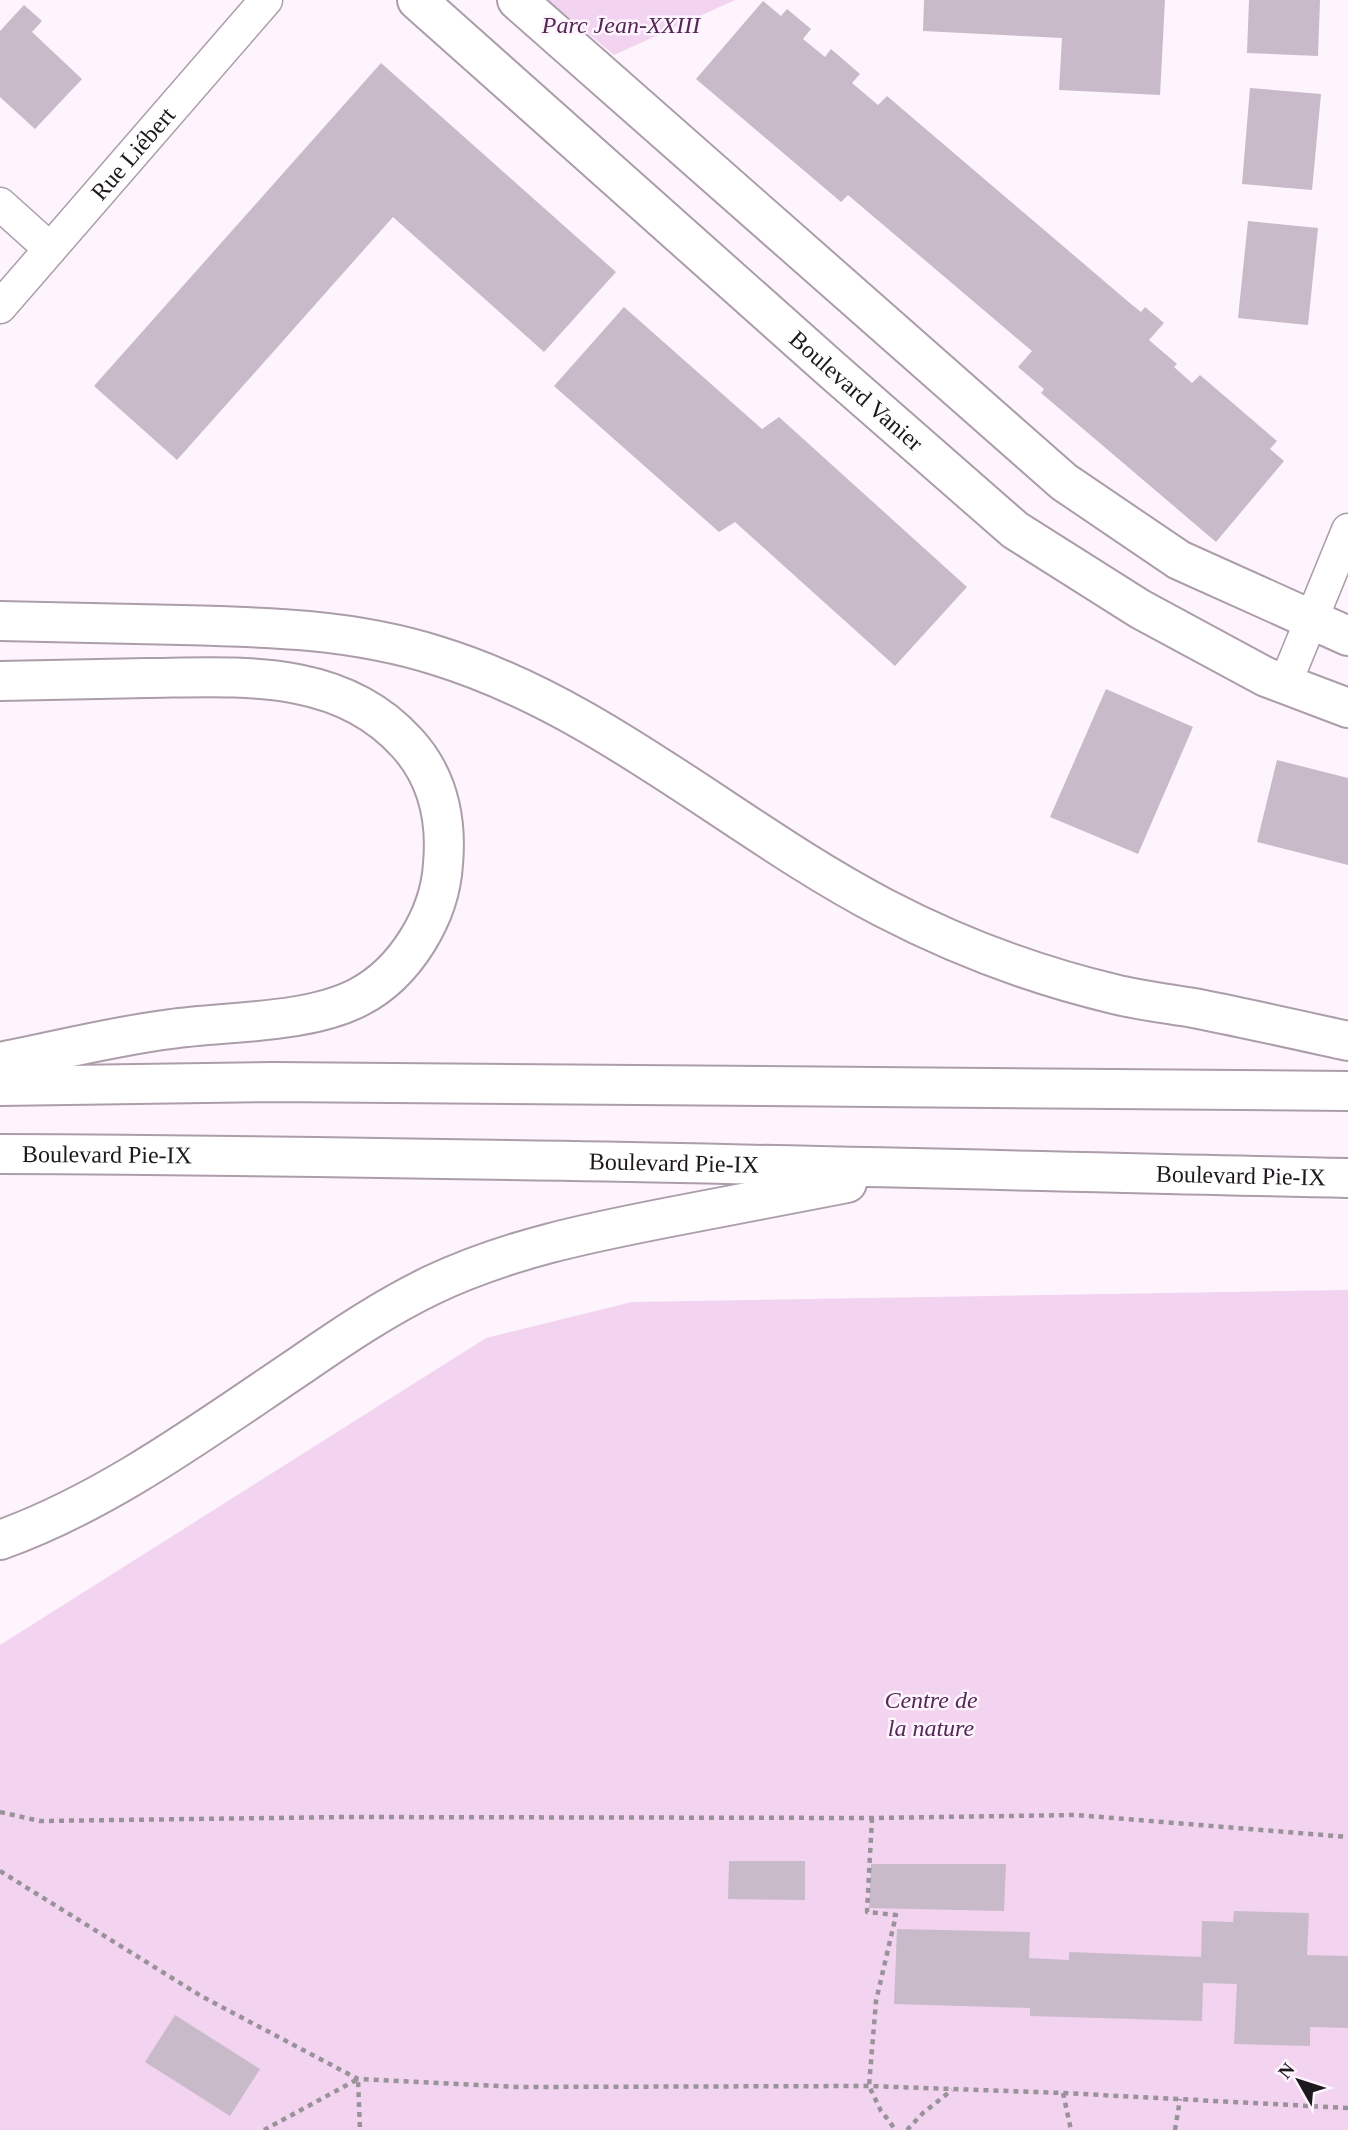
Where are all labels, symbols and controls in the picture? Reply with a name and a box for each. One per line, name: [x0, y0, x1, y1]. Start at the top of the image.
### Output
park label: Parc Jean-XXIII: [541, 12, 701, 38]
street label: Rue Liébert: [86, 102, 180, 205]
street label: Boulevard Vanier: [785, 326, 928, 456]
street label: Boulevard Pie-IX: [22, 1141, 192, 1168]
street label: Boulevard Pie-IX: [589, 1148, 759, 1178]
street label: Boulevard Pie-IX: [1156, 1161, 1326, 1191]
park label: Centre de la nature: [884, 1687, 978, 1741]
north arrow: [1264, 2046, 1334, 2116]
text: N: [1274, 2058, 1299, 2083]

